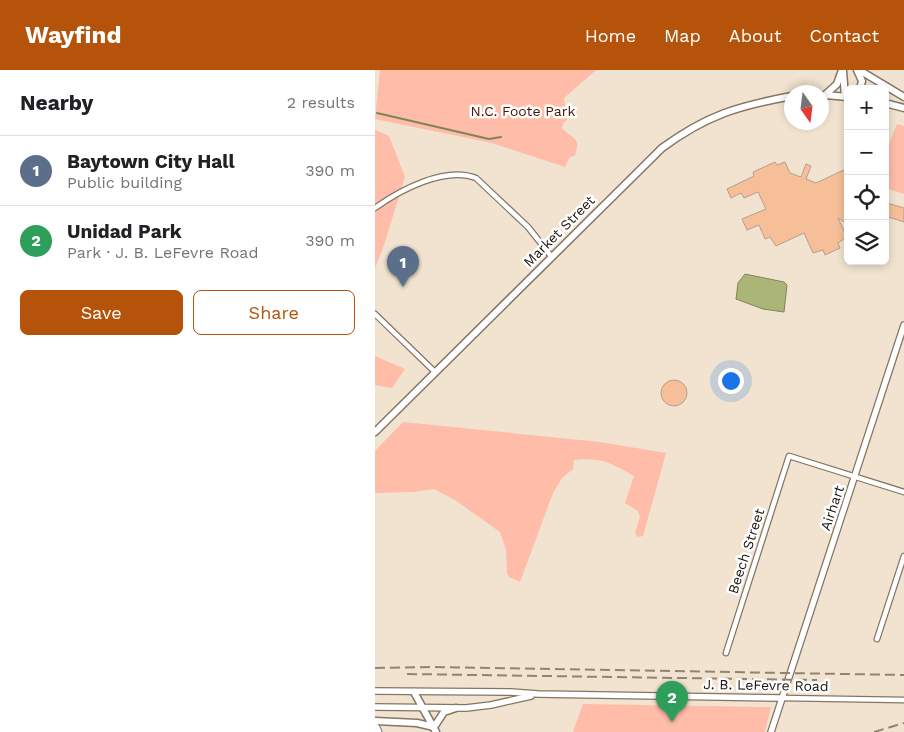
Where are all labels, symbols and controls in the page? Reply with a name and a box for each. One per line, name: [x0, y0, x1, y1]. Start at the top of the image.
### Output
text: Wayfind: [25, 21, 121, 49]
text: Home: [585, 25, 636, 46]
text: Map: [664, 25, 701, 46]
text: About: [729, 25, 781, 46]
text: Contact: [809, 25, 879, 46]
north arrow: [784, 85, 829, 130]
map controls: [844, 85, 889, 265]
button: +: [844, 85, 889, 130]
text: Nearby: [20, 90, 93, 115]
text: 2 results: [287, 93, 355, 112]
park label: N.C. Foote Park: [471, 103, 575, 119]
button: −: [844, 130, 889, 175]
text: Baytown City Hall: [67, 150, 235, 173]
text: 1: [33, 161, 39, 180]
text: 390 m: [305, 161, 355, 180]
text: Public building: [67, 173, 182, 192]
button: locate: [844, 175, 889, 220]
street label: Market Street: [520, 192, 598, 270]
text: Unidad Park: [67, 220, 182, 243]
button: layers: [844, 220, 889, 265]
text: 2: [31, 231, 41, 250]
text: 390 m: [305, 231, 355, 250]
text: Park · J. B. LeFevre Road: [67, 243, 258, 262]
pin: 1: [387, 246, 419, 287]
button: Save: [20, 290, 183, 335]
button: Share: [193, 290, 355, 335]
your location: [718, 368, 744, 394]
street label: Airhart: [817, 483, 847, 533]
street label: Beech Street: [725, 506, 767, 596]
street label: J. B. LeFevre Road: [703, 676, 829, 694]
pin: 2: [656, 681, 688, 722]

